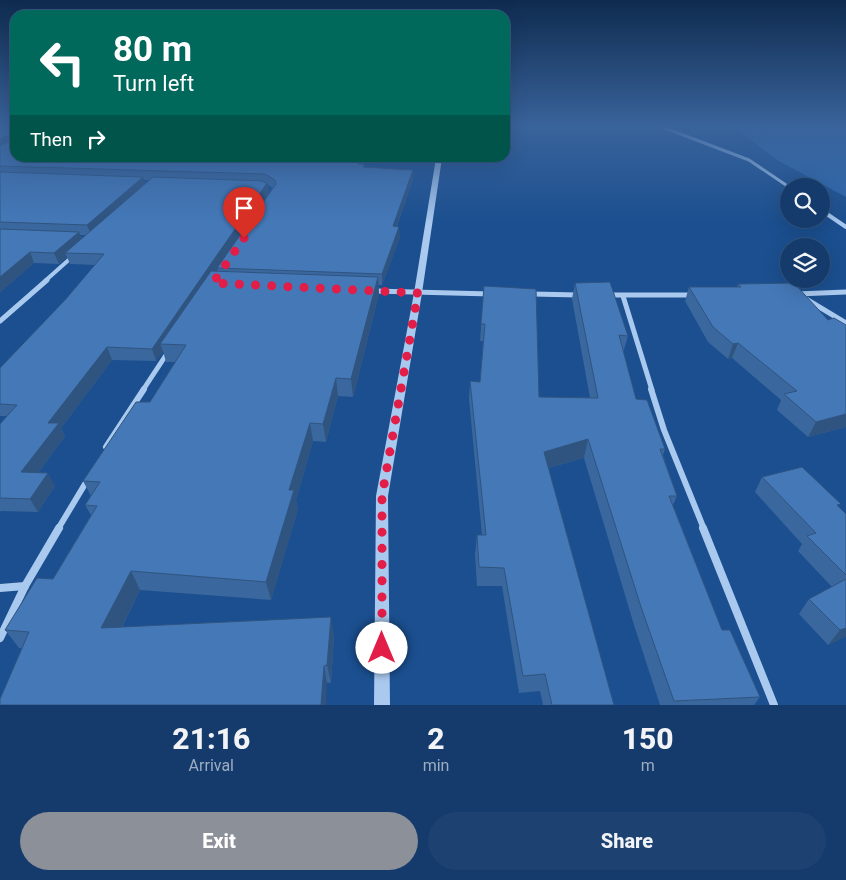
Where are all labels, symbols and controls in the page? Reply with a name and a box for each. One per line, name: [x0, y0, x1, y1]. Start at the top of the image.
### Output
text: 80 m: [113, 29, 192, 70]
icon: left: [30, 30, 95, 95]
text: Turn left: [113, 71, 194, 96]
icon: right: [82, 125, 110, 153]
text: Then: [30, 128, 72, 151]
map controls: [780, 178, 830, 288]
button: search: [780, 178, 830, 228]
pin: [223, 187, 265, 238]
icon: arrive: [230, 194, 258, 222]
button: layers: [780, 238, 830, 288]
position arrow: [355, 621, 407, 673]
text: 21:16: [172, 721, 250, 756]
text: 2: [427, 721, 445, 756]
text: 150: [622, 721, 674, 756]
text: Arrival: [189, 756, 234, 775]
text: min: [423, 756, 449, 775]
text: m: [641, 756, 655, 775]
button: Exit: [20, 812, 418, 870]
button: Share: [428, 812, 826, 870]

